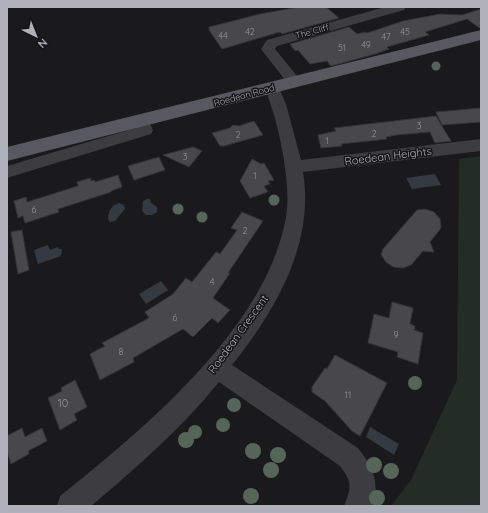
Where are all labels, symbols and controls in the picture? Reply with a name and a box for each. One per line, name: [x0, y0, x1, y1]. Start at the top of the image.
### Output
north arrow: [16, 16, 56, 56]
street label: The Cliff: [294, 21, 331, 41]
house number: 42: [245, 26, 255, 37]
house number: 45: [400, 26, 410, 37]
house number: 44: [218, 30, 228, 41]
house number: 47: [381, 31, 391, 42]
text: N: [35, 35, 51, 51]
house number: 49: [361, 39, 371, 50]
house number: 51: [338, 42, 346, 53]
street label: Roedean Road: [212, 82, 276, 108]
house number: 3: [417, 120, 422, 131]
house number: 2: [372, 128, 377, 139]
house number: 2: [236, 129, 241, 140]
house number: 1: [325, 135, 329, 146]
street label: Roedean Heights: [344, 144, 432, 168]
house number: 3: [183, 151, 188, 162]
house number: 1: [253, 170, 257, 181]
house number: 6: [32, 204, 37, 215]
house number: 2: [243, 225, 248, 236]
house number: 4: [210, 276, 215, 287]
street label: Roedean Crescent: [205, 292, 271, 376]
house number: 6: [173, 312, 178, 323]
house number: 9: [393, 329, 399, 340]
house number: 8: [119, 346, 124, 357]
house number: 11: [345, 389, 351, 400]
house number: 10: [58, 396, 68, 410]

